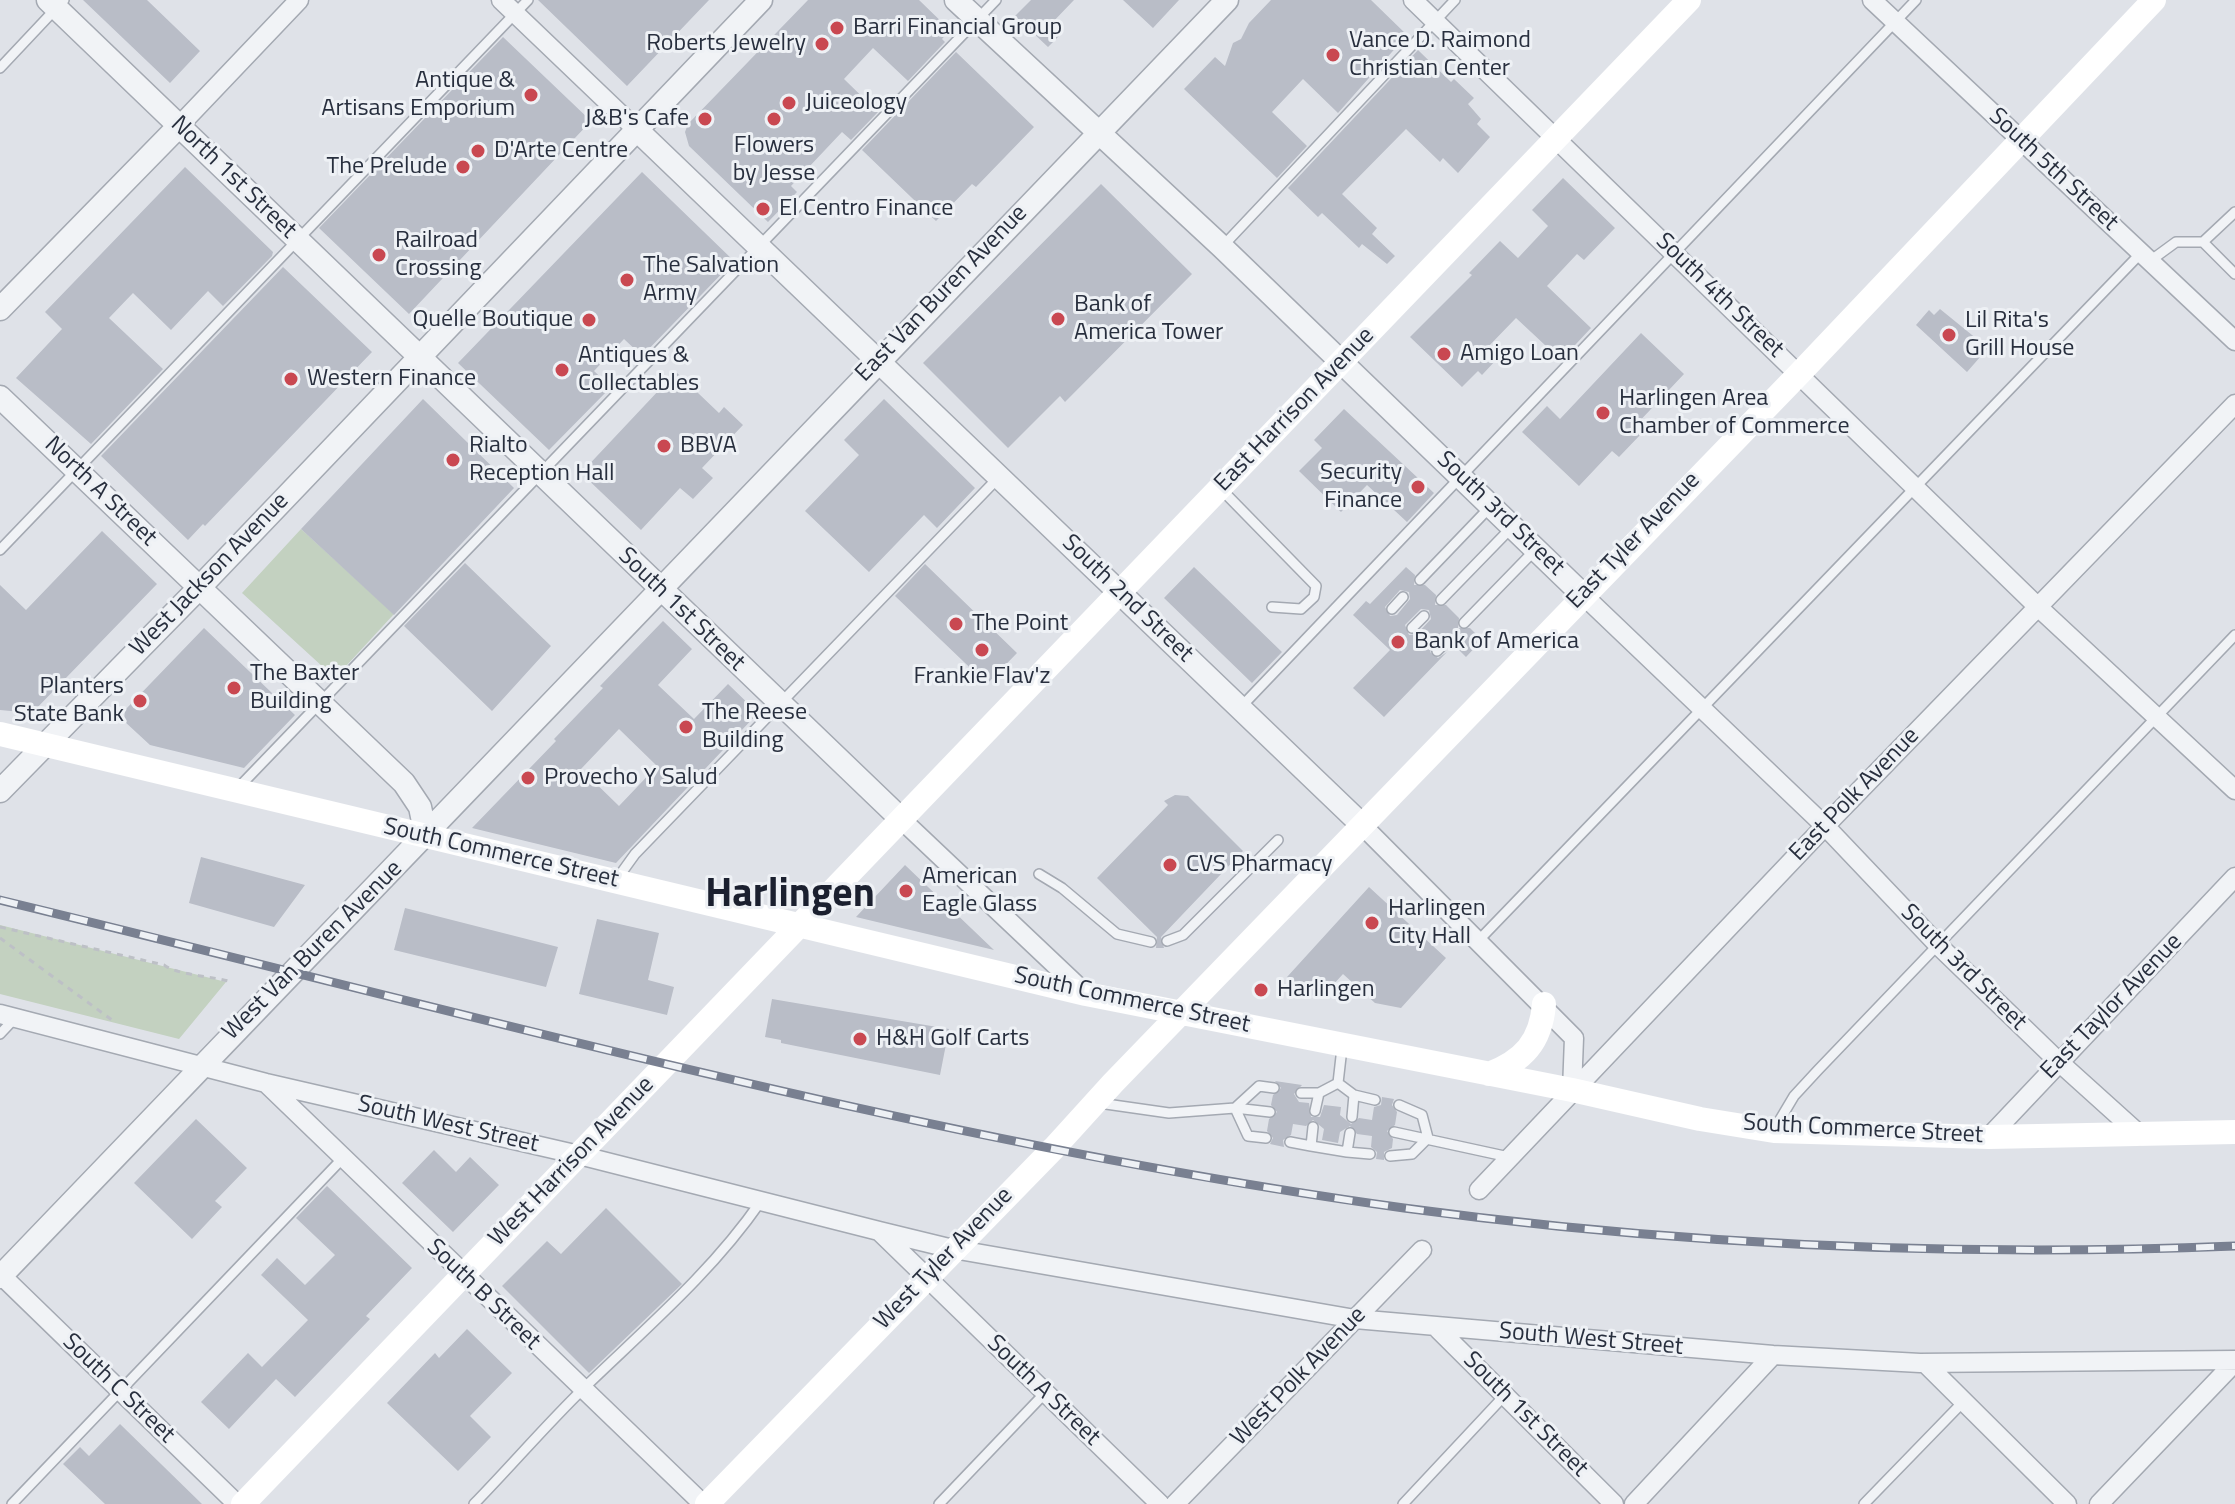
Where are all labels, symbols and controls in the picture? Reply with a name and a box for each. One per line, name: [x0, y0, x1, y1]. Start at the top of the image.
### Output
place label: Barri Financial Group: [853, 14, 1062, 42]
marker: Barri Financial Group: [828, 19, 846, 37]
place label: Vance D. Raimond Christian Center: [1349, 27, 1531, 83]
place label: Roberts Jewelry: [646, 30, 806, 58]
marker: Roberts Jewelry: [813, 35, 831, 53]
marker: Vance D. Raimond Christian Center: [1324, 46, 1342, 64]
place label: Antique & Artisans Emporium: [321, 67, 515, 123]
marker: Antique & Artisans Emporium: [522, 86, 540, 104]
place label: Juiceology: [805, 89, 907, 117]
marker: Juiceology: [780, 94, 798, 112]
street label: South 5th Street: [1982, 103, 2124, 237]
place label: J&B's Cafe: [585, 105, 689, 133]
marker: J&B's Cafe: [696, 110, 714, 128]
marker: Flowers by Jesse: [765, 110, 783, 128]
street label: North 1st Street: [164, 111, 302, 245]
place label: Flowers by Jesse: [733, 132, 815, 188]
place label: D'Arte Centre: [494, 137, 628, 165]
marker: D'Arte Centre: [469, 142, 487, 160]
place label: The Prelude: [327, 153, 447, 181]
marker: The Prelude: [454, 158, 472, 176]
place label: El Centro Finance: [779, 195, 953, 223]
marker: El Centro Finance: [754, 200, 772, 218]
street label: East Van Buren Avenue: [850, 200, 1034, 388]
place label: Railroad Crossing: [395, 227, 481, 283]
street label: South 4th Street: [1649, 228, 1789, 364]
marker: Railroad Crossing: [370, 246, 388, 264]
place label: The Salvation Army: [643, 252, 779, 308]
marker: The Salvation Army: [618, 271, 636, 289]
place label: Bank of America Tower: [1074, 291, 1223, 347]
place label: Quelle Boutique: [412, 306, 573, 334]
place label: Lil Rita's Grill House: [1965, 307, 2074, 363]
marker: Bank of America Tower: [1049, 310, 1067, 328]
marker: Quelle Boutique: [580, 311, 598, 329]
street label: East Harrison Avenue: [1209, 322, 1381, 498]
marker: Lil Rita's Grill House: [1940, 326, 1958, 344]
place label: Amigo Loan: [1460, 340, 1579, 368]
place label: Antiques & Collectables: [578, 342, 699, 398]
marker: Amigo Loan: [1435, 345, 1453, 363]
marker: Antiques & Collectables: [553, 361, 571, 379]
place label: Western Finance: [307, 365, 476, 393]
marker: Western Finance: [282, 370, 300, 388]
place label: Harlingen Area Chamber of Commerce: [1619, 385, 1849, 441]
marker: Harlingen Area Chamber of Commerce: [1594, 404, 1612, 422]
street label: North A Street: [38, 431, 162, 553]
place label: Rialto Reception Hall: [469, 432, 615, 488]
place label: BBVA: [680, 432, 737, 460]
marker: BBVA: [655, 437, 673, 455]
street label: South 3rd Street: [1430, 446, 1570, 582]
marker: Rialto Reception Hall: [444, 451, 462, 469]
place label: Security Finance: [1320, 459, 1402, 515]
street label: East Tyler Avenue: [1561, 467, 1707, 615]
marker: Security Finance: [1409, 478, 1427, 496]
street label: West Jackson Avenue: [125, 487, 295, 663]
street label: South 2nd Street: [1055, 529, 1199, 669]
street label: South 1st Street: [612, 542, 750, 678]
place label: The Point: [972, 610, 1068, 638]
marker: The Point: [947, 615, 965, 633]
place label: Bank of America: [1414, 628, 1579, 656]
marker: Bank of America: [1389, 633, 1407, 651]
marker: Frankie Flav'z: [973, 641, 991, 659]
place label: The Baxter Building: [250, 660, 359, 716]
place label: Frankie Flav'z: [913, 663, 1051, 691]
place label: Planters State Bank: [14, 673, 124, 729]
marker: The Baxter Building: [225, 679, 243, 697]
marker: Planters State Bank: [131, 692, 149, 710]
place label: The Reese Building: [702, 699, 807, 755]
marker: The Reese Building: [677, 718, 695, 736]
street label: East Polk Avenue: [1784, 722, 1926, 868]
place label: Provecho Y Salud: [544, 764, 718, 792]
marker: Provecho Y Salud: [519, 769, 537, 787]
street label: South Commerce Street: [381, 813, 621, 895]
place label: CVS Pharmacy: [1186, 851, 1333, 879]
street label: West Van Buren Avenue: [217, 855, 409, 1047]
marker: CVS Pharmacy: [1161, 856, 1179, 874]
place label: American Eagle Glass: [922, 863, 1037, 919]
district label: Harlingen: [705, 872, 875, 920]
marker: American Eagle Glass: [897, 882, 915, 900]
place label: Harlingen City Hall: [1388, 895, 1486, 951]
street label: South 3rd Street: [1894, 899, 2032, 1037]
marker: Harlingen City Hall: [1363, 914, 1381, 932]
street label: East Taylor Avenue: [2035, 928, 2189, 1086]
street label: South Commerce Street: [1011, 962, 1253, 1040]
place label: Harlingen: [1277, 976, 1375, 1004]
marker: Harlingen: [1252, 981, 1270, 999]
place label: H&H Golf Carts: [876, 1025, 1029, 1053]
marker: H&H Golf Carts: [851, 1030, 869, 1048]
street label: West Harrison Avenue: [484, 1071, 660, 1253]
street label: South West Street: [355, 1090, 541, 1160]
street label: South Commerce Street: [1742, 1109, 1984, 1151]
street label: West Tyler Avenue: [869, 1182, 1019, 1336]
street label: South B Street: [420, 1234, 546, 1356]
street label: West Polk Avenue: [1225, 1302, 1373, 1452]
street label: South West Street: [1498, 1318, 1684, 1362]
street label: South C Street: [56, 1328, 180, 1450]
street label: South A Street: [980, 1330, 1106, 1452]
street label: South 1st Street: [1456, 1346, 1594, 1484]

